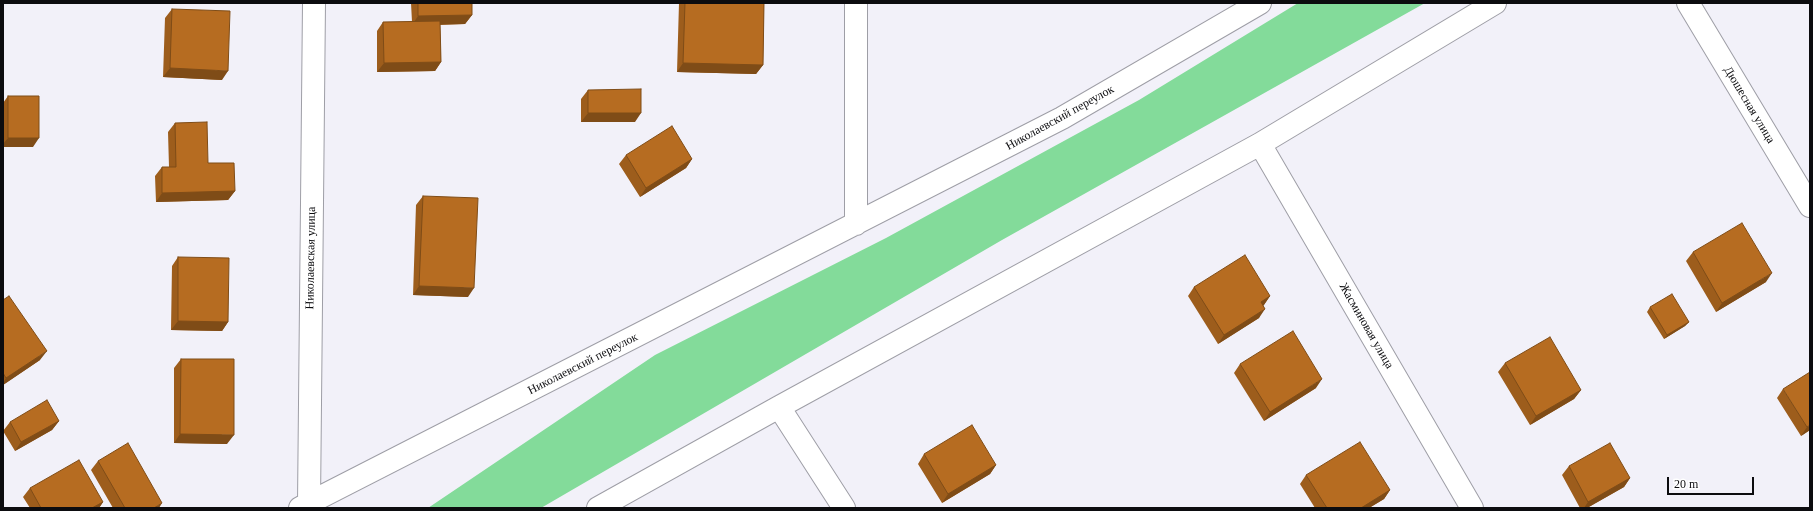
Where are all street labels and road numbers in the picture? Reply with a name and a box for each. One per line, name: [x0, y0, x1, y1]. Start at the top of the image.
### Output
street label: Дюшесная улица: [1720, 64, 1778, 146]
street label: Николаевский переулок: [1003, 82, 1117, 154]
street label: Николаевская улица: [303, 206, 319, 310]
street label: Жасминовая улица: [1336, 281, 1396, 371]
street label: Николаевский переулок: [526, 330, 640, 398]

